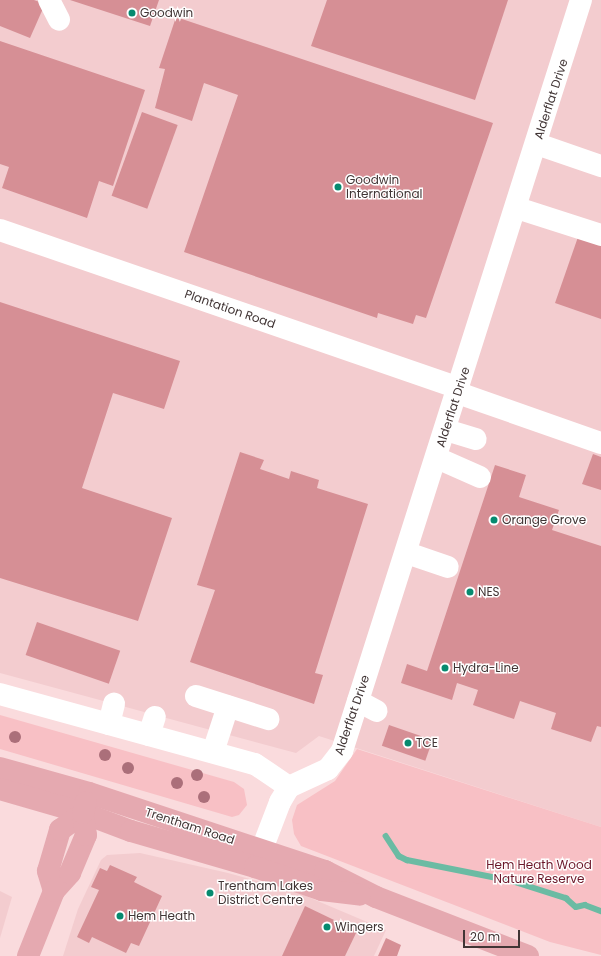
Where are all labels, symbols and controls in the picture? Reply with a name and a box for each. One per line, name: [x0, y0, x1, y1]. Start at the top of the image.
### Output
place label: Goodwin: [140, 6, 193, 20]
marker: Goodwin: [127, 8, 137, 18]
street label: Alderflat Drive: [531, 57, 571, 141]
place label: Goodwin International: [346, 173, 422, 201]
marker: Goodwin International: [333, 182, 343, 192]
street label: Plantation Road: [183, 287, 277, 331]
street label: Alderflat Drive: [433, 365, 473, 449]
place label: Orange Grove: [502, 513, 586, 527]
marker: Orange Grove: [489, 515, 499, 525]
place label: NES: [478, 585, 500, 599]
marker: NES: [465, 587, 475, 597]
place label: Hydra-Line: [453, 661, 519, 675]
marker: Hydra-Line: [440, 663, 450, 673]
street label: Alderflat Drive: [332, 673, 372, 757]
place label: TCE: [416, 736, 438, 750]
marker: TCE: [403, 738, 413, 748]
street label: Trentham Road: [144, 805, 236, 847]
park label: Hem Heath Wood Nature Reserve: [486, 858, 592, 886]
place label: Trentham Lakes District Centre: [218, 879, 313, 907]
marker: Trentham Lakes District Centre: [205, 888, 215, 898]
place label: Hem Heath: [128, 909, 195, 923]
marker: Hem Heath: [115, 911, 125, 921]
place label: Wingers: [335, 920, 384, 934]
marker: Wingers: [322, 922, 332, 932]
scale bar: [465, 922, 522, 948]
text: 20 m: [470, 928, 500, 945]

